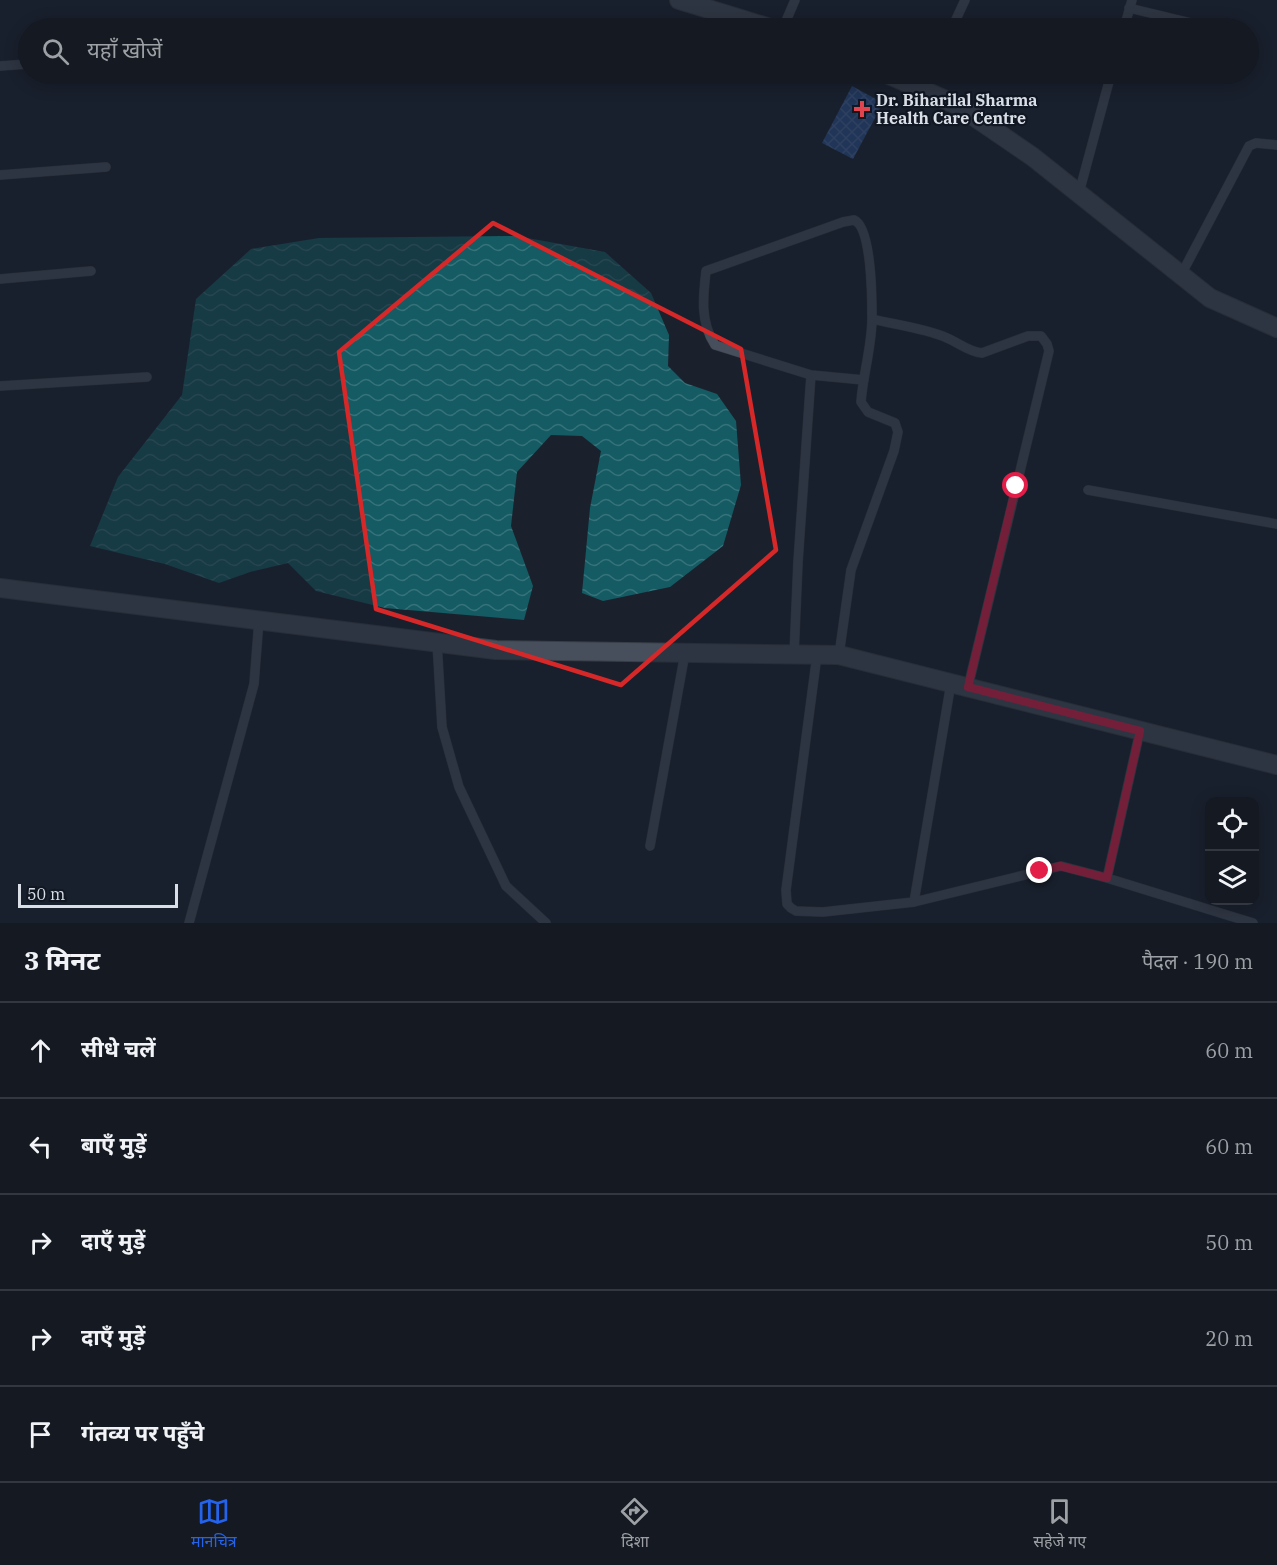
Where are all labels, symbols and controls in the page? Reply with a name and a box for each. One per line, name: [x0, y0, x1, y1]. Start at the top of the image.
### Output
search box: [18, 18, 1259, 84]
icon: search: [39, 35, 72, 68]
text: यहाँ खोजें: [87, 35, 162, 64]
place label: Dr. Biharilal Sharma Health Care Centre: [876, 90, 1037, 128]
marker: Dr. Biharilal Sharma Health Care Centre: [853, 100, 871, 118]
route start: [1002, 472, 1028, 498]
map controls: [1205, 797, 1259, 905]
button: locate: [1205, 797, 1259, 851]
button: layers: [1205, 851, 1259, 905]
route end: [1026, 857, 1052, 883]
scale bar: [18, 881, 178, 908]
text: 50 m: [27, 884, 65, 904]
text: 3 मिनट: [24, 943, 100, 977]
text: पैदल · 190 m: [1142, 948, 1253, 975]
icon: ahead: [24, 1034, 57, 1067]
text: सीधे चलें: [81, 1034, 155, 1063]
text: 60 m: [1205, 1037, 1253, 1064]
icon: left: [24, 1130, 57, 1163]
text: बाएँ मुड़ें: [81, 1130, 146, 1159]
text: 60 m: [1205, 1133, 1253, 1160]
icon: right: [24, 1226, 57, 1259]
text: दाएँ मुड़ें: [81, 1226, 145, 1255]
text: 50 m: [1205, 1229, 1253, 1256]
icon: right: [24, 1322, 57, 1355]
text: दाएँ मुड़ें: [81, 1322, 145, 1351]
text: 20 m: [1205, 1325, 1253, 1352]
icon: arrive: [24, 1418, 57, 1451]
text: गंतव्य पर पहुँचे: [81, 1418, 204, 1447]
tab: मानचित्र: [191, 1495, 237, 1554]
tab: दिशा: [618, 1495, 651, 1554]
tab: सहेजे गए: [1033, 1495, 1086, 1554]

